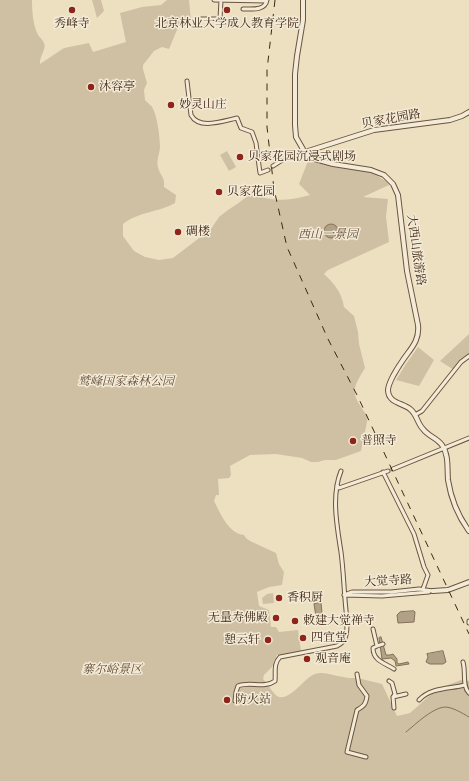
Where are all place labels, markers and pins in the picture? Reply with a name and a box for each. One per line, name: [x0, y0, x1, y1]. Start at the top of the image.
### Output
marker: 秀峰寺: [67, 5, 77, 15]
marker: 北京林业大学成人教育学院: [222, 5, 232, 15]
place label: 秀峰寺: [54, 17, 90, 31]
place label: 北京林业大学成人教育学院: [155, 17, 299, 31]
place label: 沐容亭: [99, 80, 135, 94]
marker: 沐容亭: [86, 82, 96, 92]
place label: 妙灵山庄: [179, 98, 227, 112]
marker: 妙灵山庄: [166, 100, 176, 110]
place label: 贝家花园沉浸式剧场: [248, 150, 356, 164]
marker: 贝家花园沉浸式剧场: [235, 152, 245, 162]
place label: 贝家花园: [227, 185, 275, 199]
marker: 贝家花园: [214, 187, 224, 197]
place label: 碉楼: [186, 225, 210, 239]
marker: 碉楼: [173, 227, 183, 237]
place label: 普照寺: [361, 434, 397, 448]
marker: 普照寺: [348, 436, 358, 446]
place label: 香积厨: [287, 591, 323, 605]
marker: 香积厨: [274, 593, 284, 603]
place label: 无量寿佛殿: [208, 611, 268, 625]
marker: 无量寿佛殿: [271, 613, 281, 623]
place label: 敕建大觉禅寺: [303, 614, 375, 628]
marker: 敕建大觉禅寺: [290, 616, 300, 626]
place label: 四宜堂: [311, 631, 347, 645]
place label: 憩云轩: [224, 633, 260, 647]
marker: 四宜堂: [298, 633, 308, 643]
marker: 憩云轩: [263, 635, 273, 645]
place label: 观音庵: [315, 652, 351, 666]
marker: 观音庵: [302, 654, 312, 664]
place label: 防火站: [235, 693, 271, 707]
marker: 防火站: [222, 695, 232, 705]

